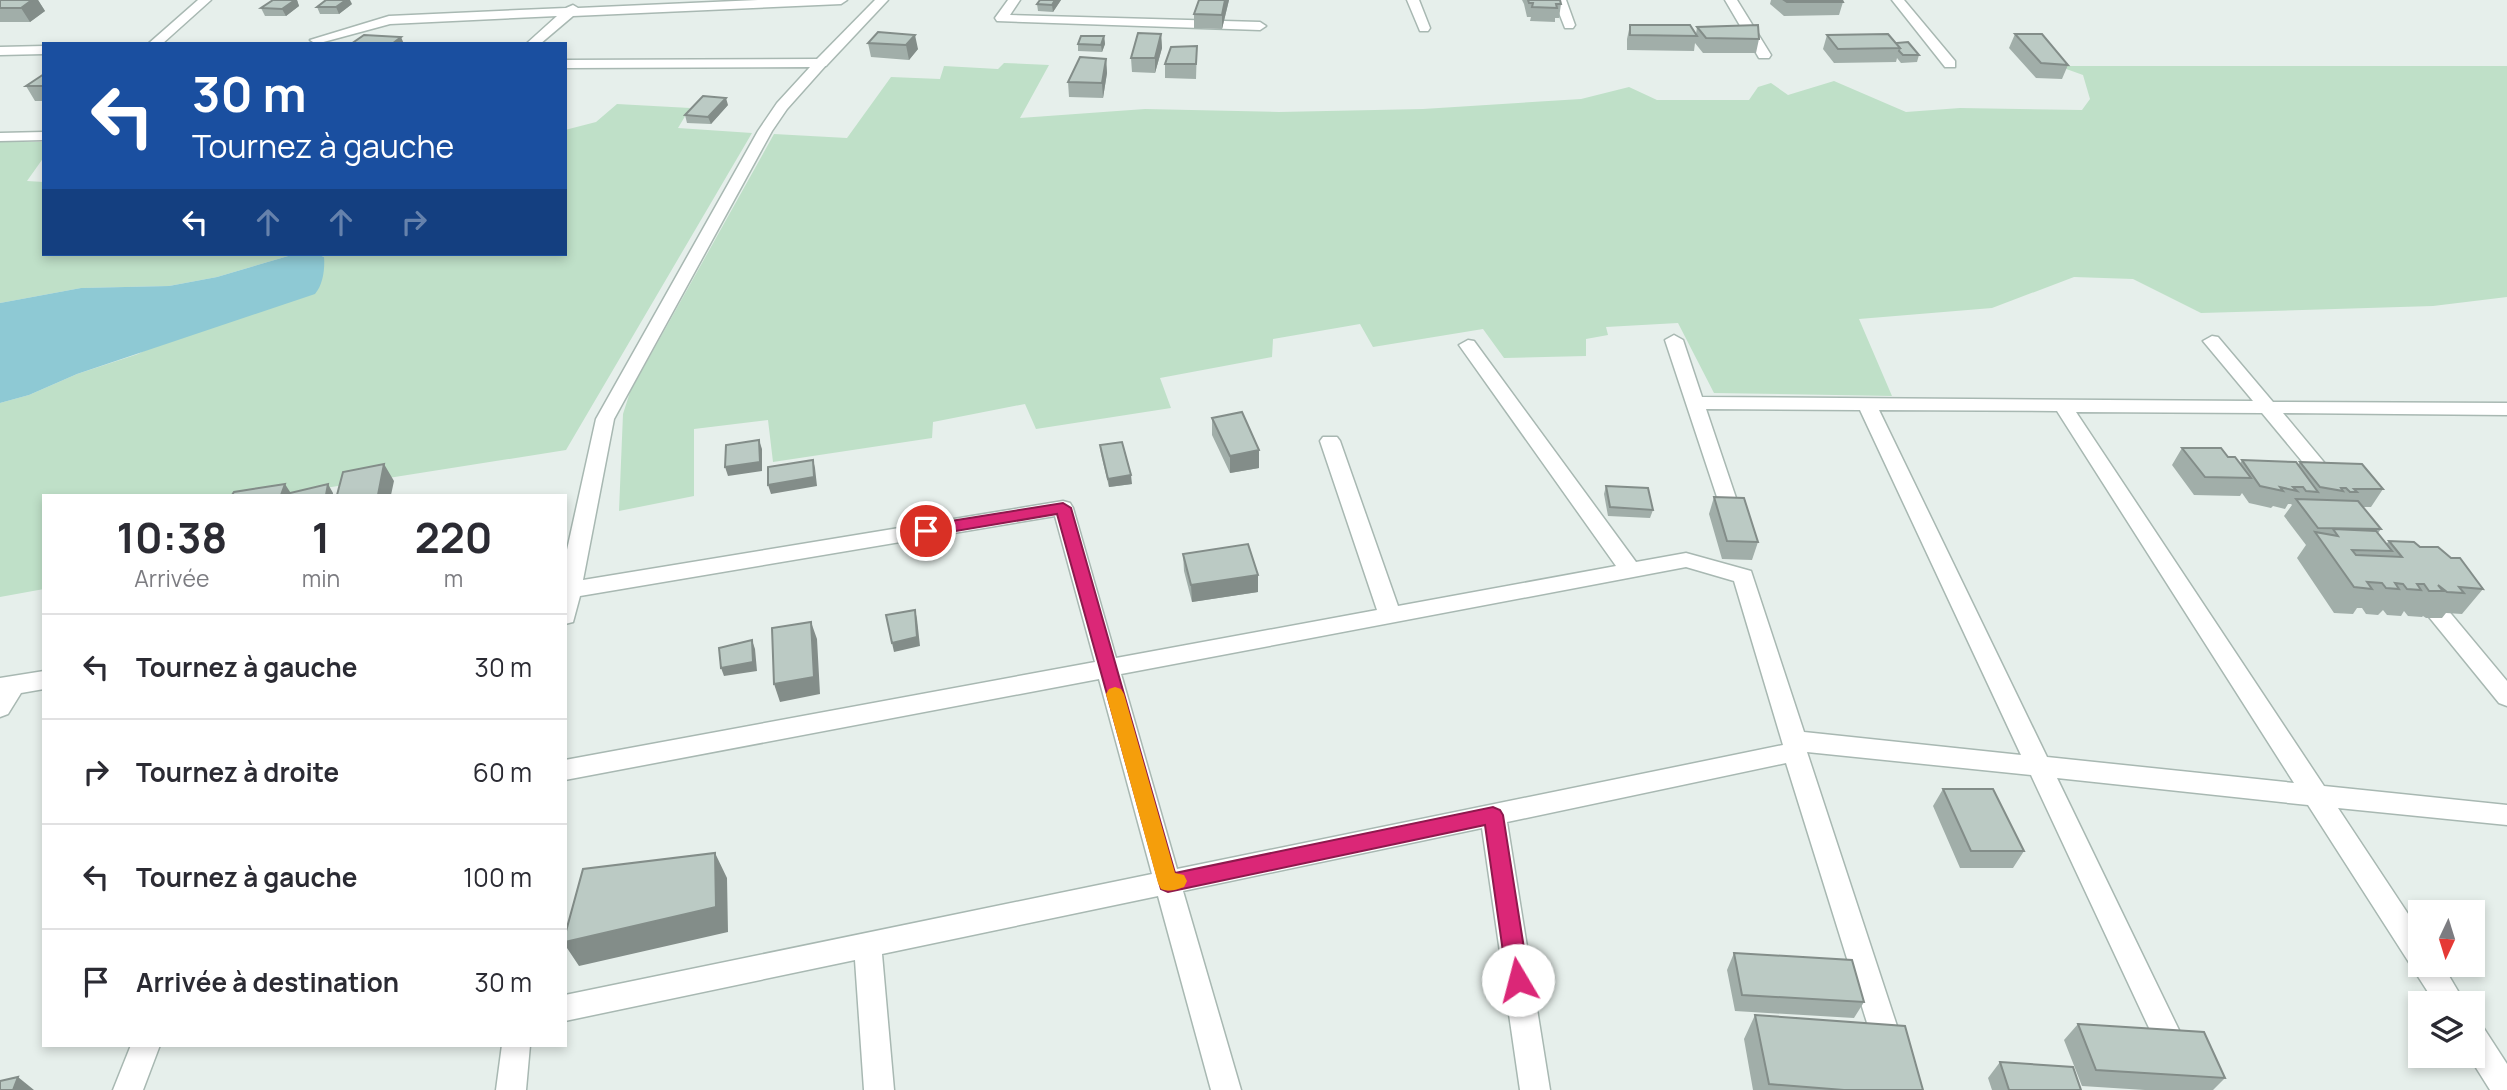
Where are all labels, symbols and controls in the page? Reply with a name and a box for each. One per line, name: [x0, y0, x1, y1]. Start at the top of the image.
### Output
text: 30 m: [192, 60, 307, 127]
icon: left: [77, 70, 168, 161]
text: Tournez à gauche: [192, 124, 454, 168]
icon: left: [176, 203, 214, 241]
icon: ahead: [249, 203, 287, 241]
icon: ahead: [322, 203, 360, 241]
icon: right: [395, 203, 433, 241]
pin: [896, 501, 956, 561]
text: 10:38: [117, 508, 227, 566]
text: 1: [312, 508, 330, 566]
text: 220: [415, 508, 492, 566]
icon: arrive: [907, 512, 945, 550]
text: Arrivée: [134, 562, 209, 594]
text: min: [302, 562, 340, 594]
text: m: [444, 562, 463, 594]
icon: left: [77, 648, 115, 686]
text: Tournez à gauche: [136, 649, 357, 685]
text: 30 m: [475, 649, 532, 685]
icon: right: [77, 753, 115, 791]
text: Tournez à droite: [136, 754, 339, 790]
text: 60 m: [473, 754, 532, 790]
icon: left: [77, 858, 115, 896]
text: Tournez à gauche: [136, 859, 357, 895]
text: 100 m: [463, 859, 532, 895]
north arrow: [2408, 900, 2485, 976]
map controls: [2408, 900, 2485, 1068]
position arrow: [1481, 943, 1555, 1017]
icon: arrive: [77, 963, 115, 1001]
text: Arrivée à destination: [136, 964, 399, 1000]
text: 30 m: [475, 964, 532, 1000]
button: layers: [2408, 991, 2485, 1068]

